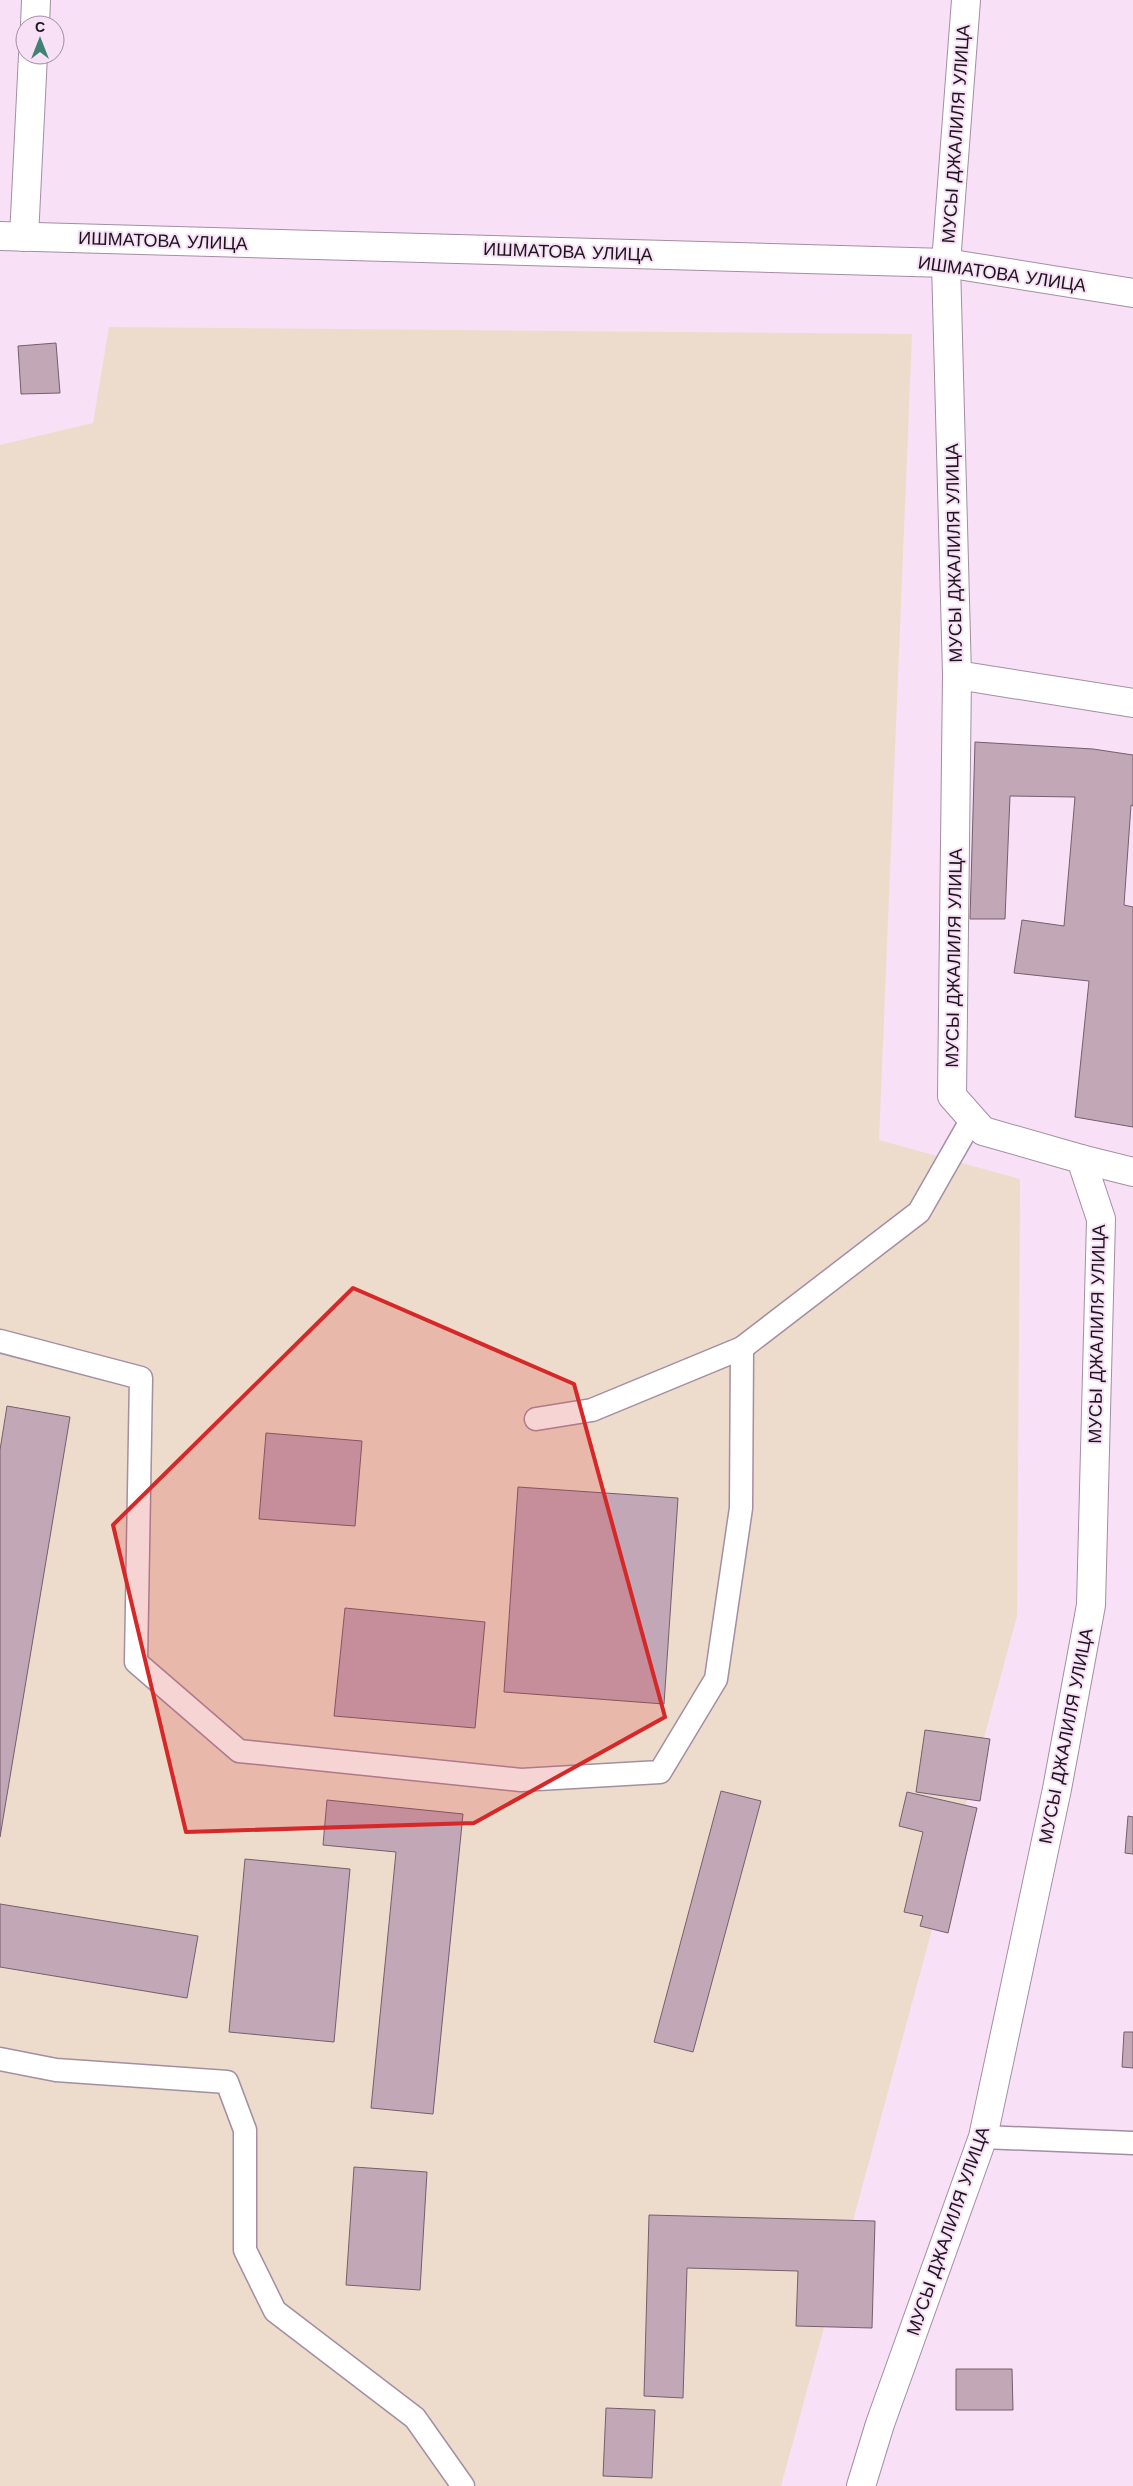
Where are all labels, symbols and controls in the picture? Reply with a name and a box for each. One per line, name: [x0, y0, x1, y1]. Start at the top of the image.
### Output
north arrow: [15, 15, 65, 65]
text: С: [35, 19, 45, 35]
street label: МУСЫ ДЖАЛИЛЯ УЛИЦА: [937, 24, 974, 244]
street label: ИШМАТОВА УЛИЦА: [78, 227, 248, 254]
street label: ИШМАТОВА УЛИЦА: [483, 238, 653, 265]
street label: ИШМАТОВА УЛИЦА: [917, 251, 1088, 296]
street label: МУСЫ ДЖАЛИЛЯ УЛИЦА: [941, 443, 966, 663]
street label: МУСЫ ДЖАЛИЛЯ УЛИЦА: [941, 848, 966, 1068]
street label: МУСЫ ДЖАЛИЛЯ УЛИЦА: [1084, 1224, 1109, 1444]
street label: МУСЫ ДЖАЛИЛЯ УЛИЦА: [1034, 1626, 1097, 1846]
street label: МУСЫ ДЖАЛИЛЯ УЛИЦА: [902, 2124, 993, 2338]

